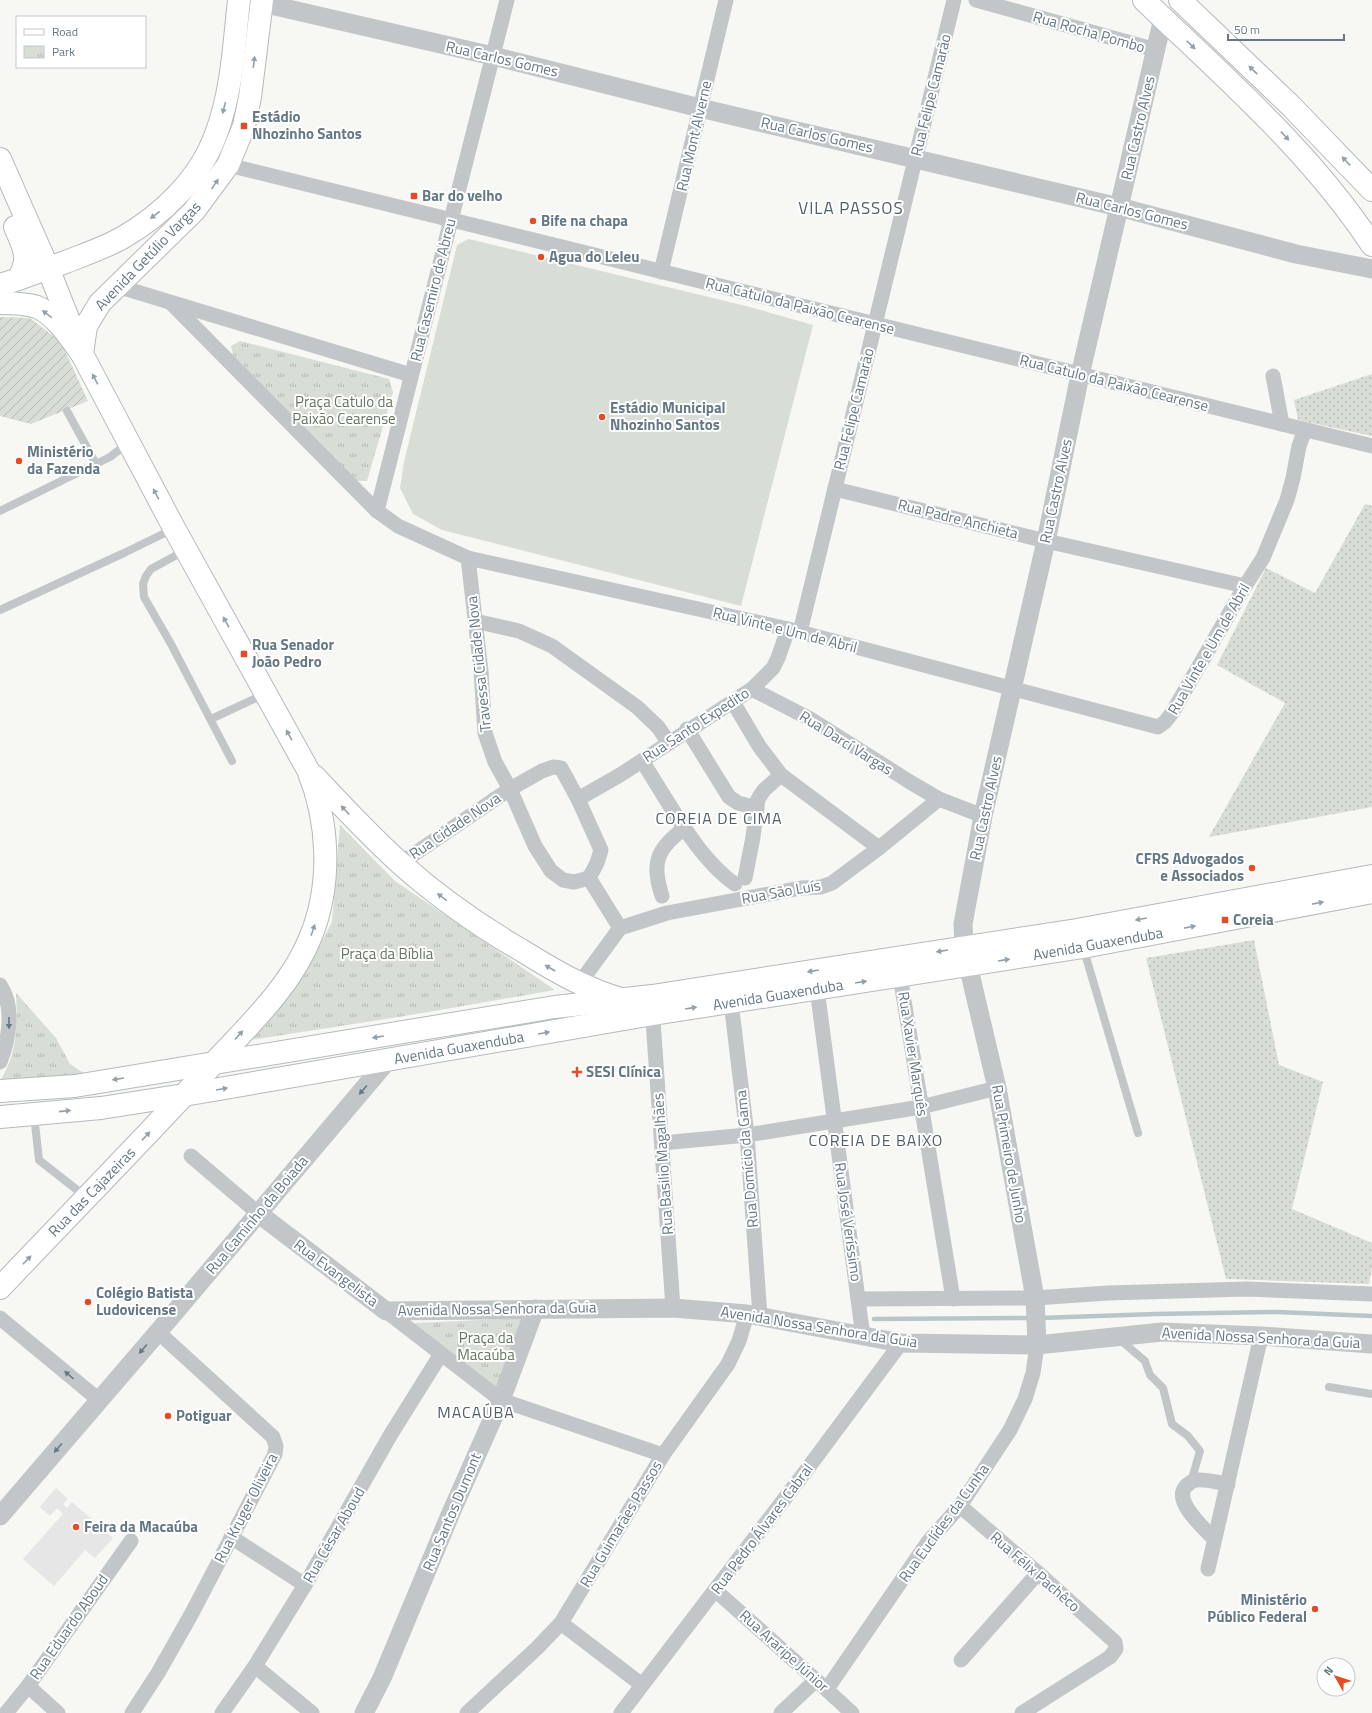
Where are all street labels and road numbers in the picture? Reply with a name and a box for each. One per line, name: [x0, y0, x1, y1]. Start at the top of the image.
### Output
street label: Rua Rocha Pombo: [1030, 5, 1148, 59]
street label: Rua Felipe Camarão: [904, 31, 957, 158]
street label: Rua Carlos Gomes: [444, 34, 561, 83]
street label: Rua Castro Alves: [1114, 74, 1161, 182]
street label: Rua Mont Alverne: [670, 78, 717, 193]
street label: Rua Carlos Gomes: [759, 110, 876, 159]
street label: Rua Carlos Gomes: [1074, 185, 1191, 236]
street label: Avenida Getúlio Vargas: [89, 196, 206, 316]
street label: Rua Casemiro de Abreu: [404, 216, 461, 364]
street label: Rua Catulo da Paixão Cearense: [703, 271, 897, 340]
street label: Rua Felipe Camarão: [827, 345, 880, 472]
street label: Rua Catulo da Paixão Cearense: [1017, 348, 1211, 417]
street label: Rua Castro Alves: [1033, 437, 1078, 545]
street label: Rua Padre Anchieta: [895, 492, 1021, 545]
street label: Rua Vinte e Um de Abril: [1162, 579, 1256, 719]
street label: Travessa Cidade Nova: [460, 594, 497, 733]
street label: Rua Vinte e Um de Abril: [710, 600, 860, 659]
street label: Rua Santo Expedito: [638, 681, 754, 768]
street label: Rua Darcí Vargas: [795, 705, 898, 781]
street label: Rua Castro Alves: [963, 754, 1008, 862]
street label: Rua Cidade Nova: [404, 786, 506, 865]
street label: Rua São Luís: [739, 873, 822, 910]
street label: Avenida Guaxenduba: [1031, 921, 1165, 966]
street label: Avenida Guaxenduba: [711, 973, 845, 1016]
street label: Rua Xavier Marquês: [892, 990, 935, 1118]
street label: Avenida Guaxenduba: [392, 1025, 526, 1070]
street label: Rua Primeiro de Junho: [986, 1083, 1033, 1225]
street label: Rua Domício da Gama: [729, 1089, 764, 1229]
street label: Rua Basilio Magalhães: [646, 1092, 679, 1236]
street label: Rua das Cajazeiras: [43, 1141, 141, 1242]
street label: Rua Caminho da Boiada: [200, 1150, 314, 1279]
street label: Rua José Veríssimo: [829, 1161, 868, 1283]
street label: Rua Evangelista: [289, 1233, 384, 1312]
street label: Avenida Nossa Senhora da Guia: [397, 1295, 597, 1322]
street label: Avenida Nossa Senhora da Guia: [719, 1300, 919, 1353]
street label: Avenida Nossa Senhora da Guia: [1161, 1321, 1361, 1354]
street label: Rua Kruger Oliveira: [208, 1448, 283, 1567]
street label: Rua Santos Dumont: [416, 1448, 487, 1575]
street label: Rua Guimarães Passos: [574, 1456, 668, 1591]
street label: Rua Euclídes da Cunha: [893, 1458, 995, 1587]
street label: Rua Pedro Álvares Cabral: [705, 1459, 818, 1599]
street label: Rua César Aboud: [297, 1483, 370, 1587]
street label: Rua Félix Pachêco: [985, 1526, 1086, 1617]
street label: Rua Eduardo Aboud: [24, 1569, 114, 1684]
street label: Rua Araripe Júnior: [734, 1604, 834, 1697]

